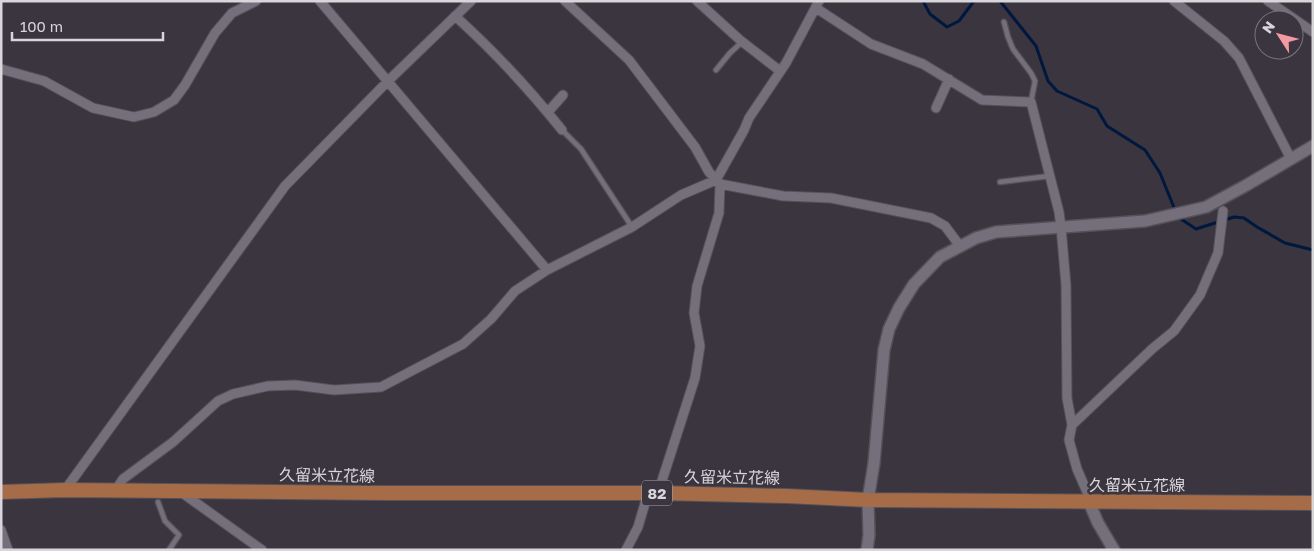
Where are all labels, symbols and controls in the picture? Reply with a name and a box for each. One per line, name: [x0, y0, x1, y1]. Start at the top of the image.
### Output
scale bar: [12, 10, 164, 42]
north arrow: [1254, 10, 1304, 60]
text: 100 m: [20, 17, 63, 35]
text: N: [1258, 18, 1278, 36]
street label: 久留米立花線: [279, 464, 375, 486]
street label: 久留米立花線: [684, 466, 780, 488]
street label: 久留米立花線: [1089, 475, 1185, 495]
road number: 82: [642, 480, 672, 506]

